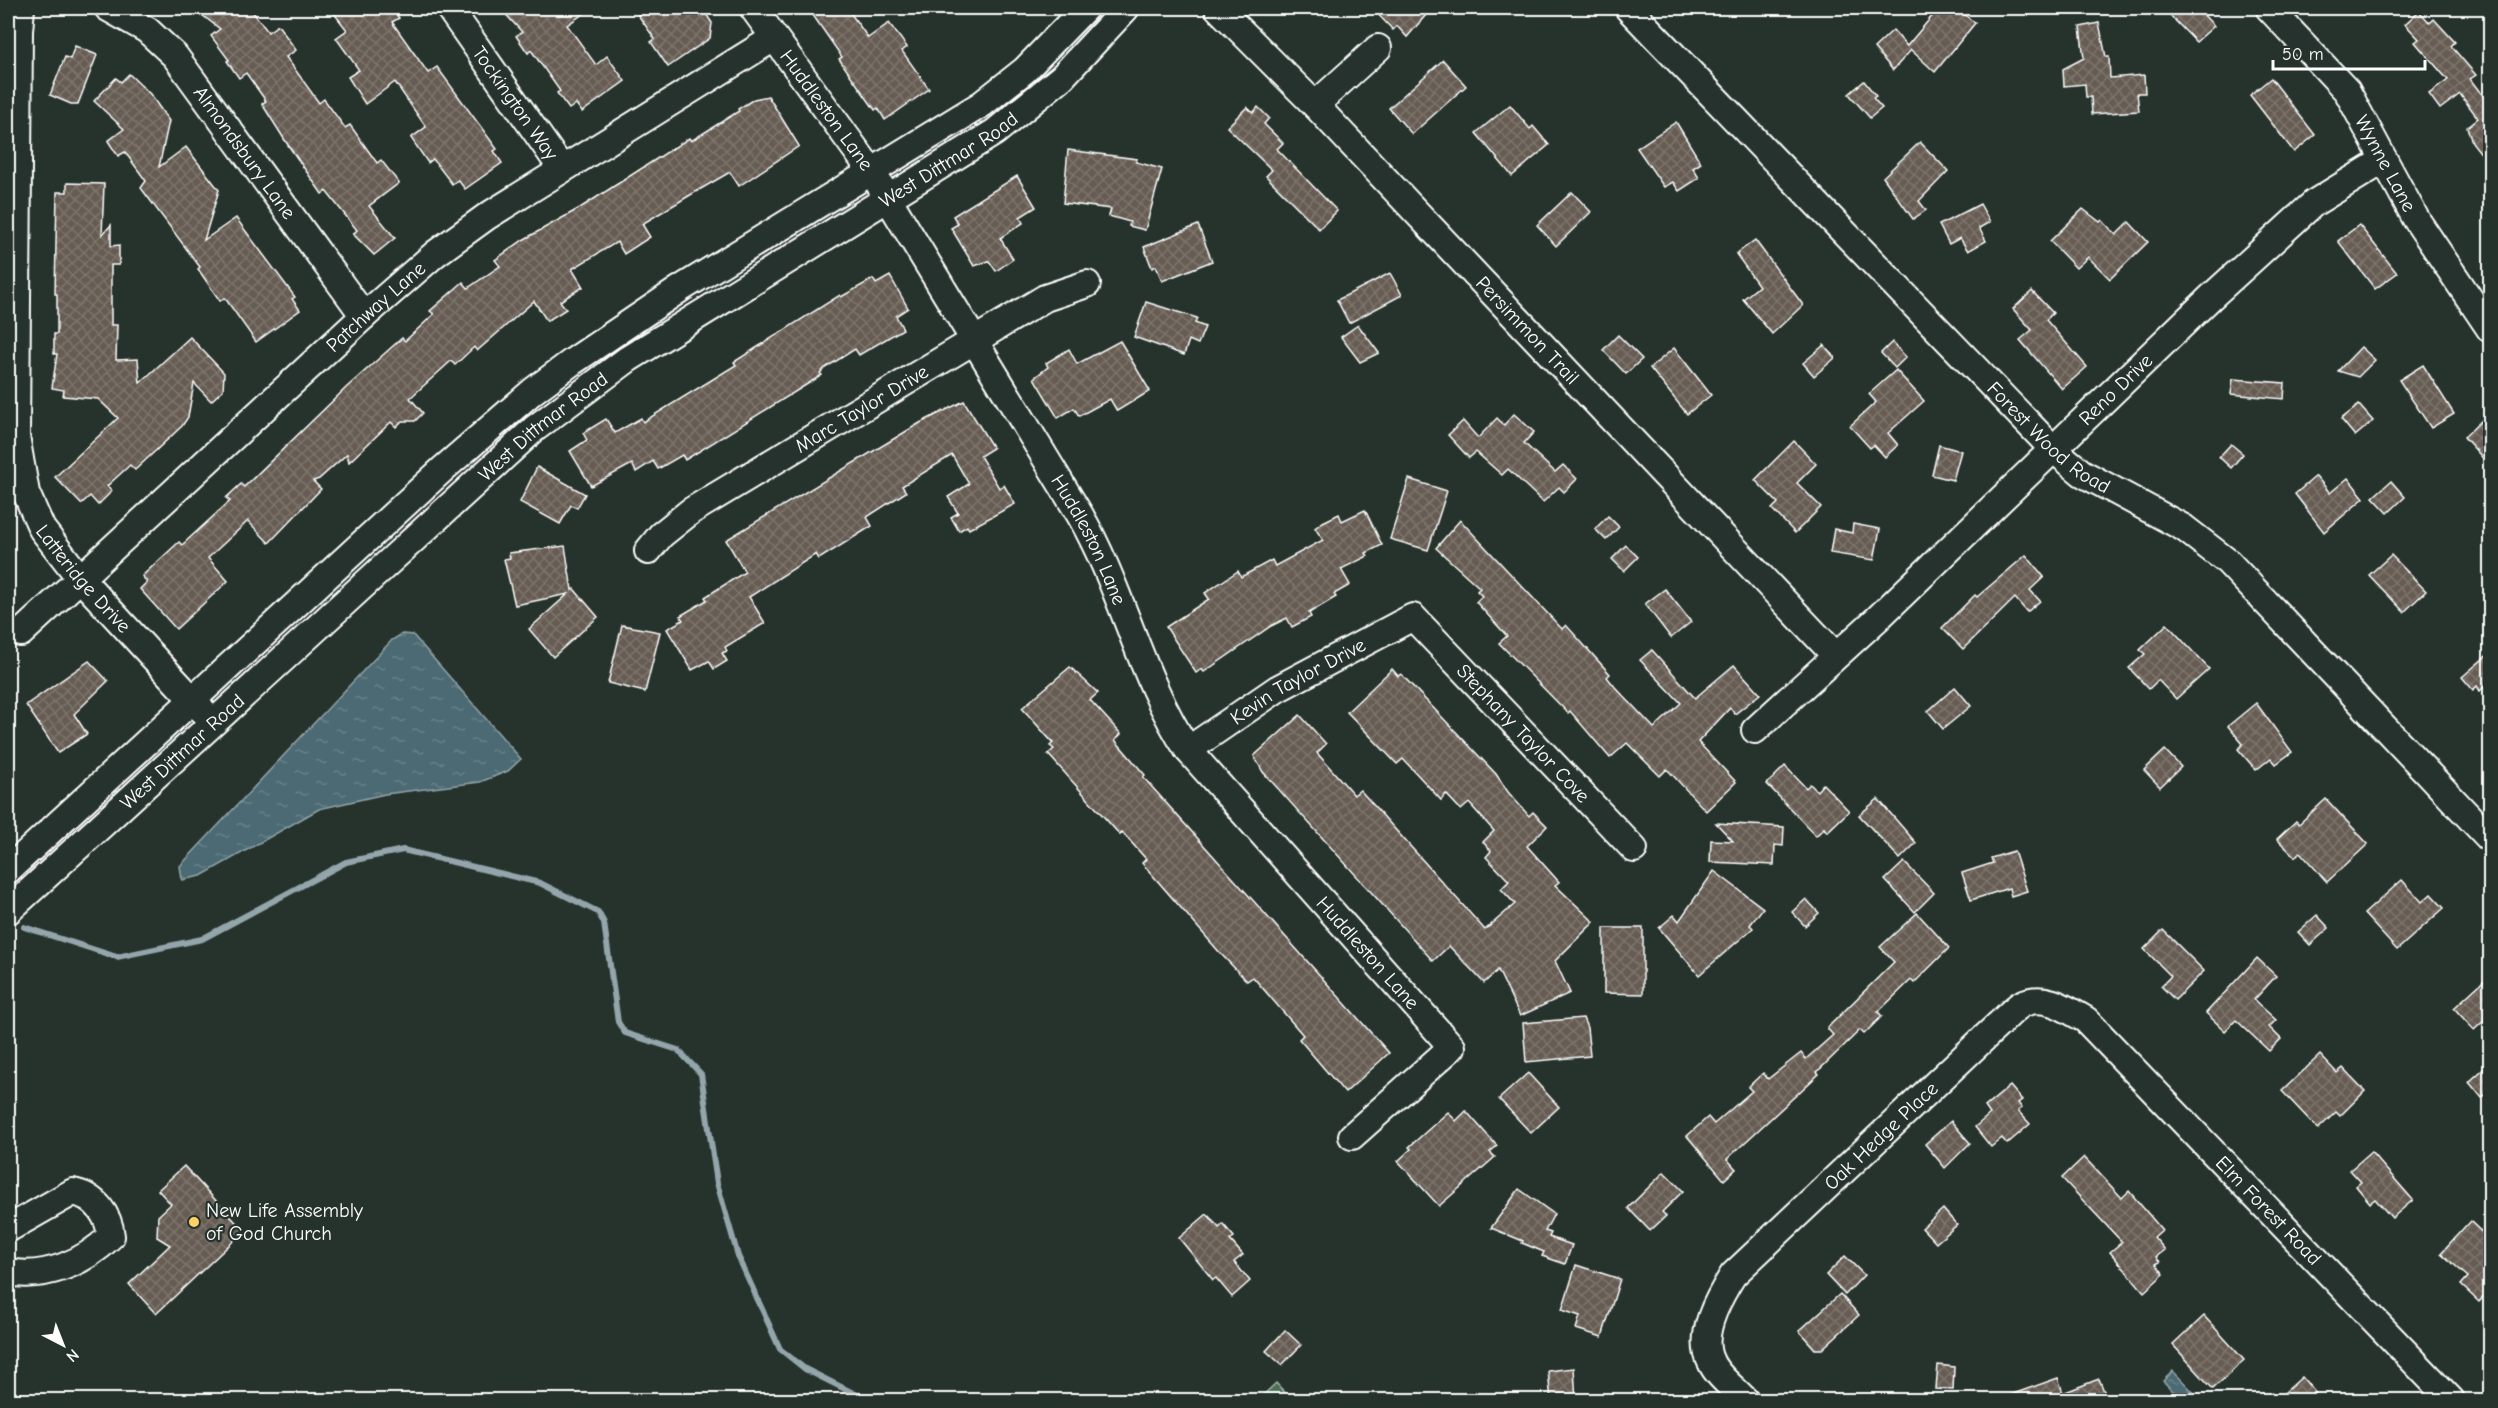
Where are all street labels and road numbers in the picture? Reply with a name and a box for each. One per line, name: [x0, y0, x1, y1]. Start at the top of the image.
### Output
street label: Tockington Way: [467, 42, 563, 165]
street label: Huddleston Lane: [775, 46, 878, 175]
street label: Almondsbury Lane: [189, 82, 301, 224]
street label: West Dittmar Road: [875, 107, 1023, 213]
street label: Wynne Lane: [2350, 111, 2421, 216]
street label: Patchway Lane: [322, 257, 430, 357]
street label: Persimmon Trail: [1471, 272, 1584, 389]
street label: Reno Drive: [2074, 349, 2157, 430]
street label: Marc Taylor Drive: [791, 360, 933, 458]
street label: West Dittmar Road: [474, 367, 612, 486]
street label: Forest Wood Road: [1982, 377, 2114, 498]
street label: Huddleston Lane: [1046, 470, 1131, 608]
street label: Latteridge Drive: [31, 520, 135, 637]
street label: Kevin Taylor Drive: [1226, 633, 1370, 730]
street label: Stephany Taylor Cove: [1452, 659, 1595, 807]
street label: West Dittmar Road: [116, 689, 249, 814]
street label: Huddleston Lane: [1312, 892, 1424, 1014]
street label: Oak Hedge Place: [1820, 1077, 1943, 1195]
street label: Elm Forest Road: [2211, 1151, 2326, 1270]

